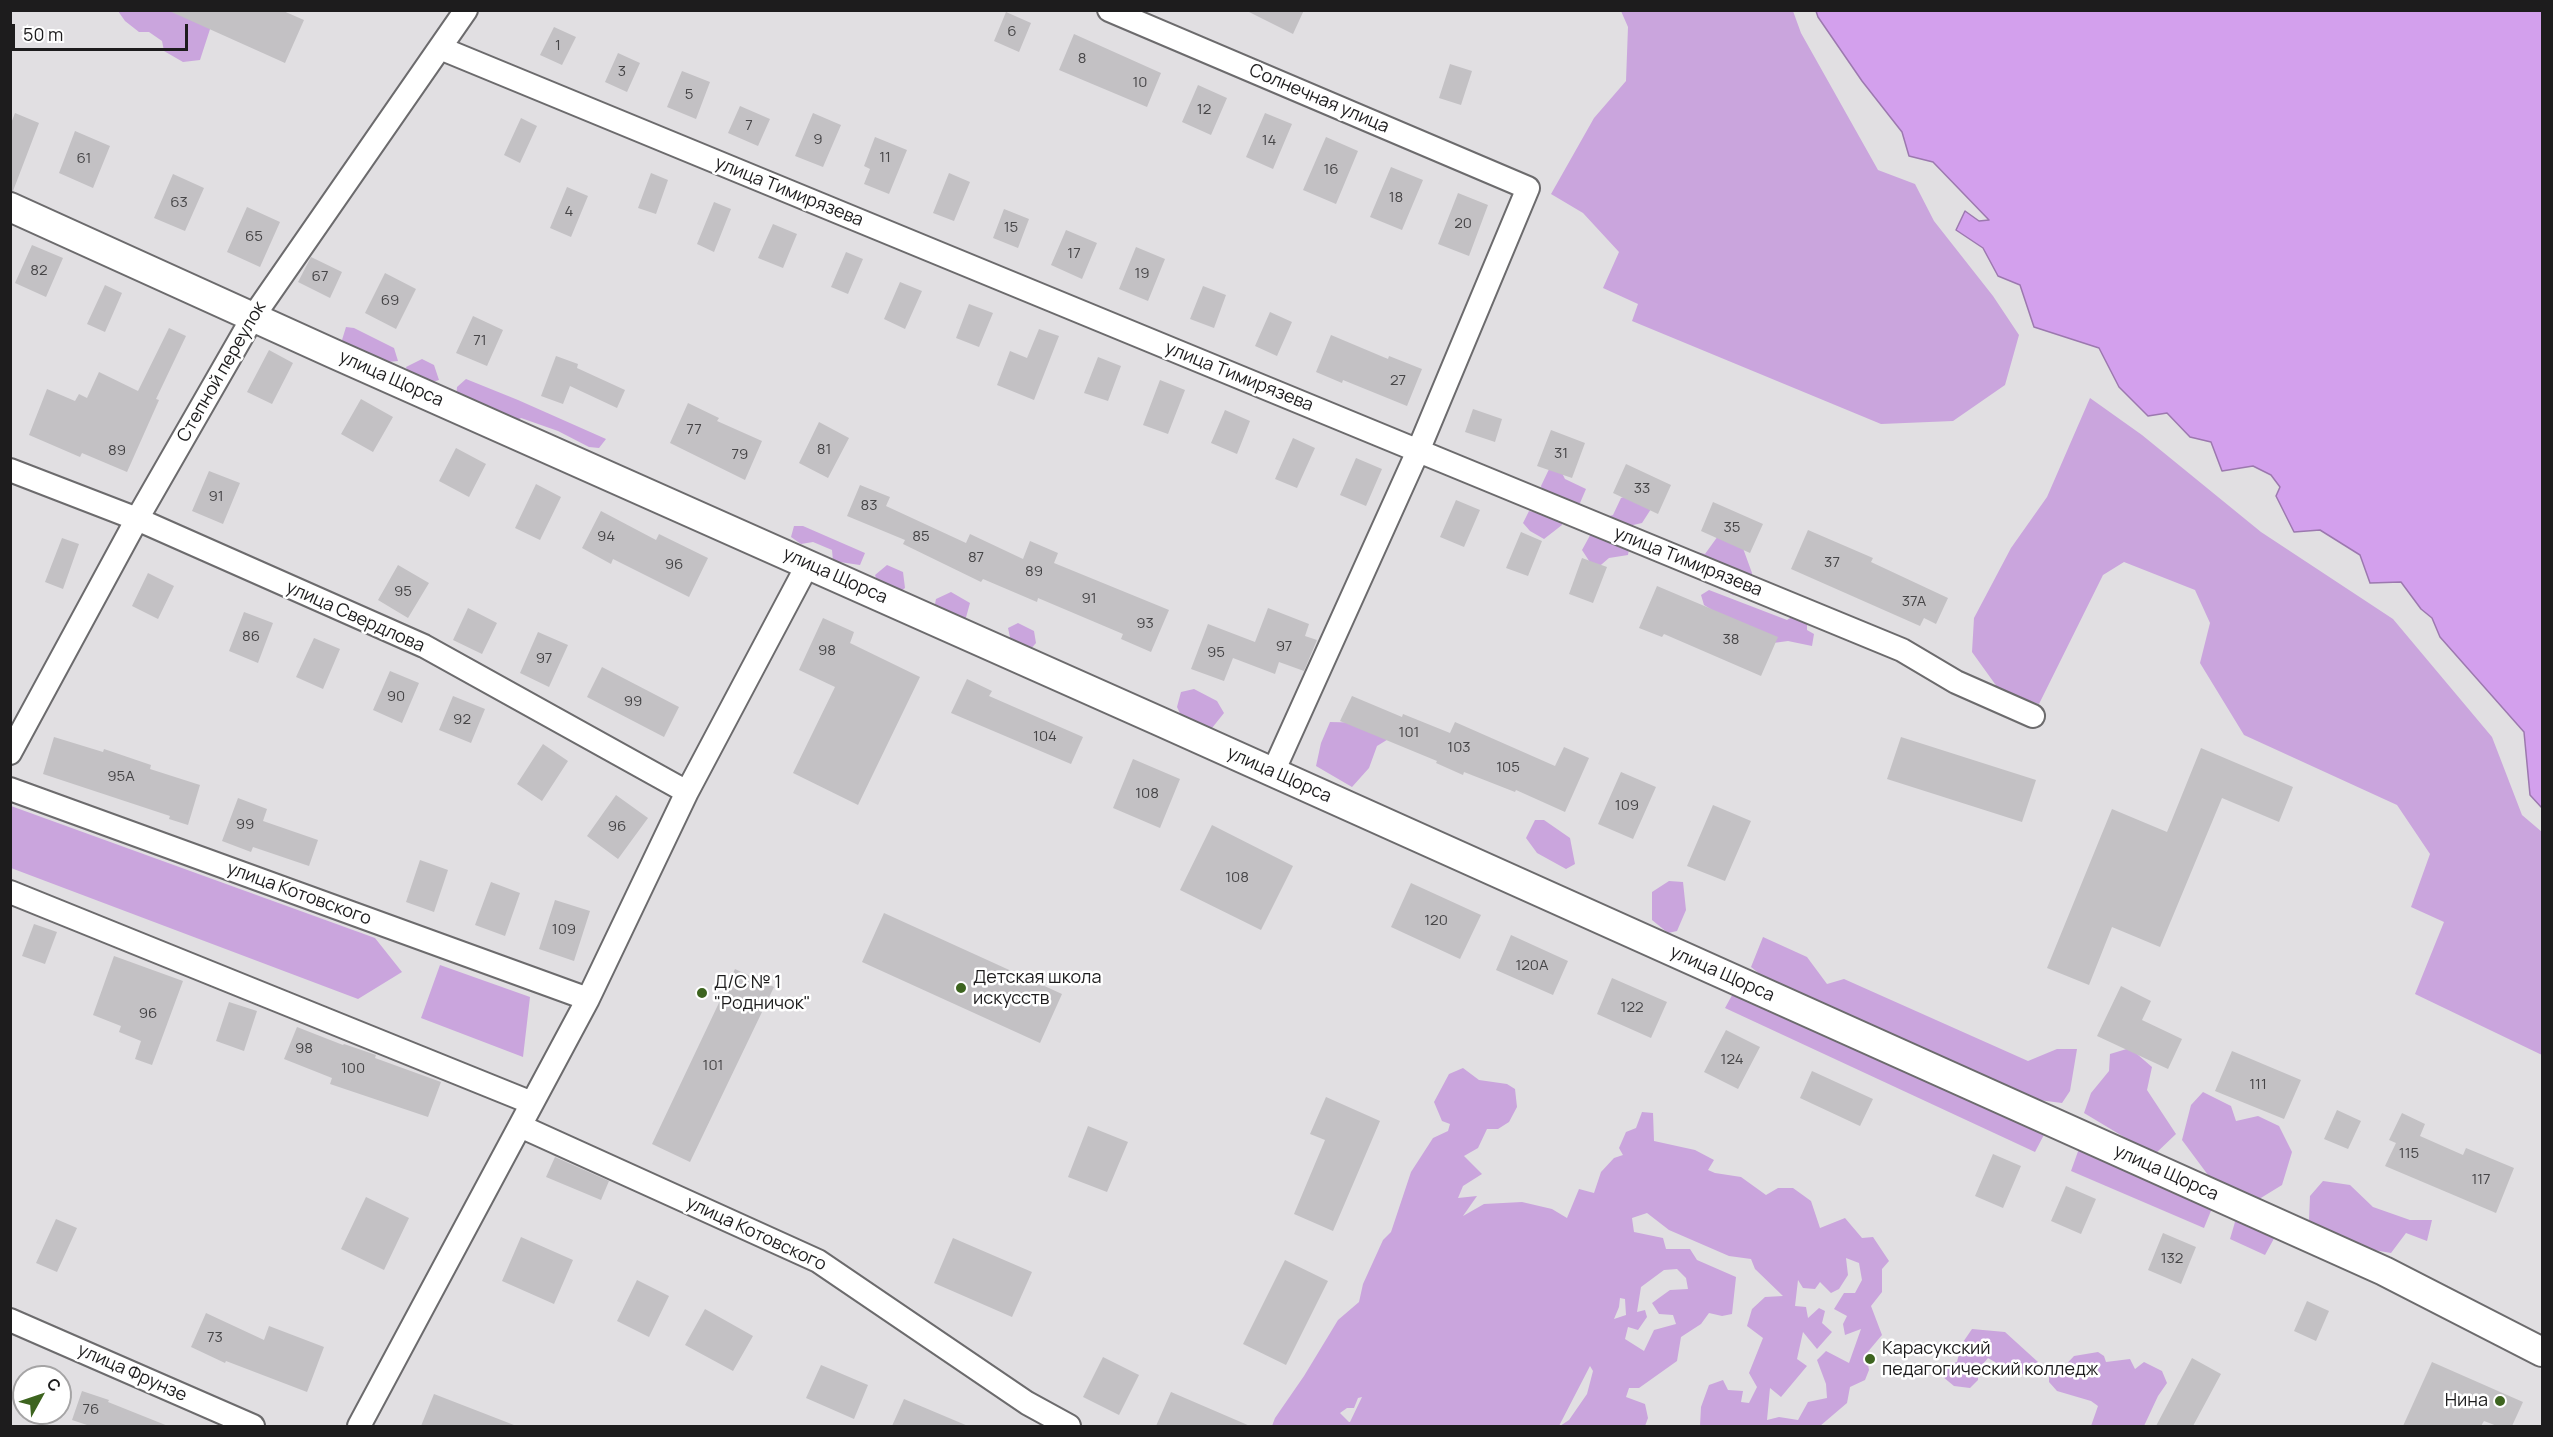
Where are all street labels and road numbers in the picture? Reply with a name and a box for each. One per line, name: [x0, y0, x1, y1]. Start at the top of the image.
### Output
street label: Солнечная улица: [1246, 60, 1392, 138]
street label: улица Тимирязева: [712, 152, 866, 232]
street label: Степной переулок: [173, 298, 271, 446]
street label: улица Тимирязева: [1162, 337, 1316, 417]
street label: улица Щорса: [335, 346, 447, 412]
street label: улица Тимирязева: [1611, 522, 1765, 602]
street label: улица Щорса: [779, 543, 891, 609]
street label: улица Свердлова: [282, 577, 428, 657]
street label: улица Щорса: [1223, 742, 1335, 808]
street label: улица Котовского: [224, 858, 374, 930]
street label: улица Щорса: [1666, 941, 1778, 1007]
street label: улица Щорса: [2110, 1140, 2222, 1206]
street label: улица Котовского: [682, 1192, 830, 1276]
street label: улица Фрунзе: [74, 1339, 190, 1407]

